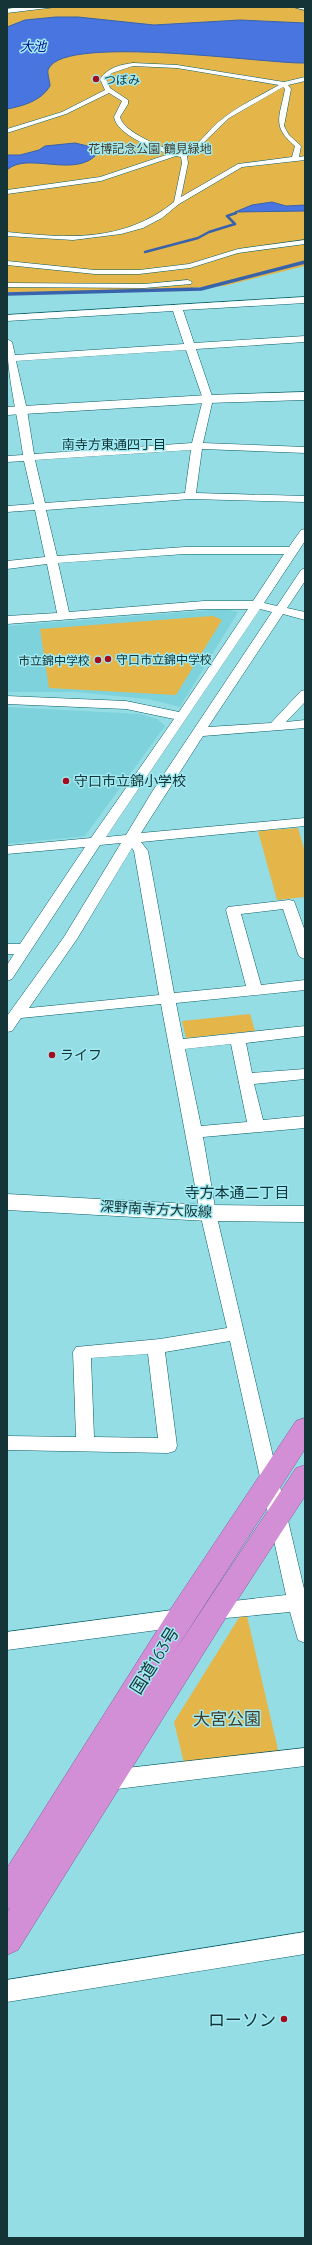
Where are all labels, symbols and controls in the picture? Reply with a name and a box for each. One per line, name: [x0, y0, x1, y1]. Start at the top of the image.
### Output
water label: 大池: [20, 38, 48, 54]
place label: つぼみ: [104, 72, 140, 87]
marker: つぼみ: [91, 74, 101, 84]
park label: 花博記念公園 鶴見緑地: [88, 141, 212, 156]
district label: 南寺方東通四丁目: [62, 436, 166, 452]
place label: 守口市立錦中学校: [116, 652, 212, 667]
place label: 市立錦中学校: [18, 653, 90, 668]
marker: 守口市立錦中学校: [103, 654, 113, 664]
marker: 市立錦中学校: [93, 655, 103, 665]
place label: 守口市立錦小学校: [74, 772, 186, 790]
marker: 守口市立錦小学校: [61, 776, 71, 786]
place label: ライフ: [60, 1046, 102, 1064]
marker: ライフ: [47, 1050, 57, 1060]
district label: 寺方本通二丁目: [184, 1183, 290, 1202]
street label: 深野南寺方大阪線: [100, 1197, 212, 1221]
street label: 国道163号: [125, 1622, 183, 1698]
park label: 大宮公園: [193, 1708, 261, 1729]
place label: ローソン: [208, 2009, 276, 2030]
marker: ローソン: [279, 2014, 289, 2024]

